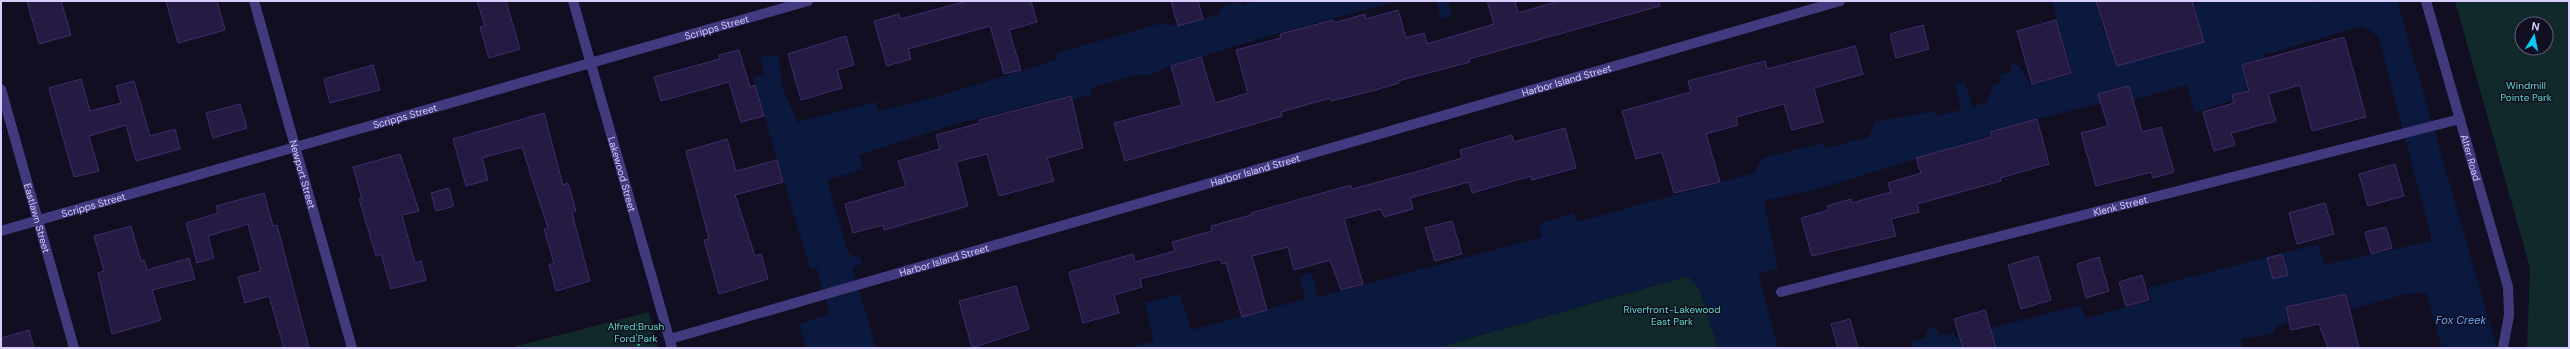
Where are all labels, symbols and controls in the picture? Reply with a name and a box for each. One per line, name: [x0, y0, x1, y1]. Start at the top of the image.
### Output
street label: Scripps Street: [683, 12, 750, 42]
north arrow: [2514, 16, 2554, 56]
text: N: [2531, 19, 2541, 34]
street label: Harbor Island Street: [1520, 61, 1613, 99]
park label: Windmill Pointe Park: [2500, 79, 2552, 104]
street label: Scripps Street: [371, 101, 439, 131]
street label: Alter Road: [2458, 133, 2484, 183]
street label: Lakewood Street: [605, 135, 639, 213]
street label: Newport Street: [287, 138, 319, 210]
street label: Harbor Island Street: [1209, 151, 1301, 189]
street label: Eastlawn Street: [21, 182, 53, 254]
street label: Scripps Street: [60, 189, 127, 220]
street label: Klenk Street: [2092, 192, 2149, 219]
street label: Harbor Island Street: [897, 241, 990, 279]
park label: Riverfront-Lakewood East Park: [1623, 303, 1721, 328]
water label: Fox Creek: [2436, 313, 2487, 327]
park label: Alfred Brush Ford Park: [608, 320, 665, 345]

